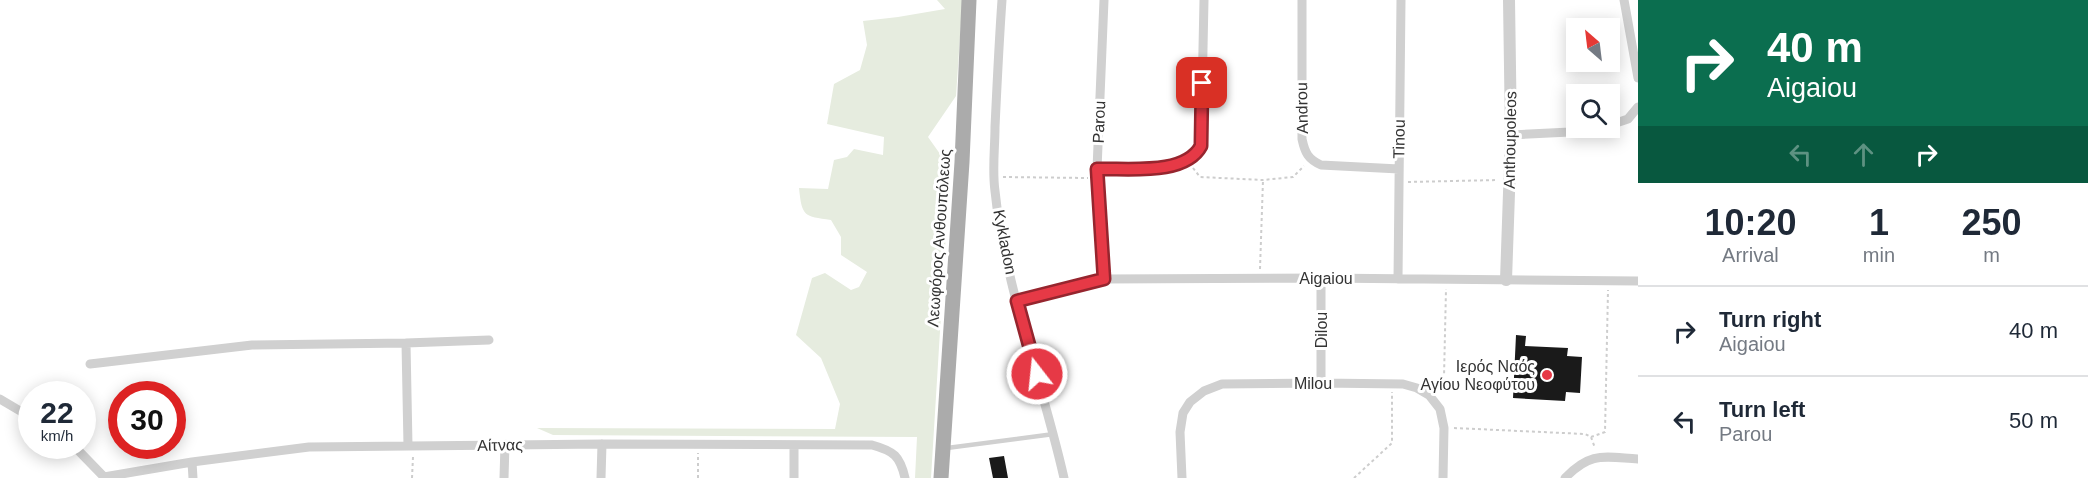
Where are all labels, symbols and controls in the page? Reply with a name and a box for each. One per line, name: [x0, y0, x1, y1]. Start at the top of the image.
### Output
north arrow: [1566, 18, 1620, 72]
map controls: [1566, 18, 1620, 138]
icon: right: [1668, 24, 1746, 102]
text: 40 m: [1767, 24, 1863, 71]
pin: [1176, 57, 1227, 108]
icon: arrive: [1185, 66, 1218, 99]
text: Aigaiou: [1767, 73, 1857, 103]
street label: Androu: [1293, 82, 1311, 134]
button: search: [1566, 84, 1620, 138]
street label: Anthoupoleos: [1501, 91, 1519, 189]
street label: Parou: [1090, 100, 1108, 144]
street label: Tinou: [1390, 119, 1408, 159]
icon: left: [1784, 138, 1817, 171]
icon: ahead: [1847, 138, 1880, 171]
icon: right: [1910, 138, 1943, 171]
street label: Λεωφόρος Ανθουπόλεως: [924, 148, 954, 328]
text: 10:20: [1704, 202, 1796, 243]
text: 1: [1869, 202, 1889, 243]
text: 250: [1961, 202, 2022, 243]
street label: Kykladon: [990, 208, 1020, 276]
text: Arrival: [1722, 244, 1779, 266]
text: min: [1863, 244, 1895, 266]
text: m: [1983, 244, 2000, 266]
street label: Aigaiou: [1299, 270, 1353, 287]
text: Turn right: [1719, 307, 1821, 332]
street label: Dilou: [1313, 312, 1330, 348]
icon: right: [1668, 315, 1701, 348]
text: 40 m: [2009, 318, 2058, 343]
text: Aigaiou: [1719, 333, 1786, 355]
position arrow: [1005, 342, 1069, 406]
place label: Ιερός Ναός Αγίου Νεοφύτου: [1421, 358, 1535, 393]
marker: Ιερός Ναός Αγίου Νεοφύτου: [1540, 368, 1554, 382]
street label: Milou: [1294, 375, 1332, 392]
speed limit sign: 30: [108, 381, 186, 459]
text: 22: [40, 396, 74, 429]
text: Turn left: [1719, 397, 1805, 422]
icon: left: [1668, 405, 1701, 438]
text: 50 m: [2009, 408, 2058, 433]
text: Parou: [1719, 423, 1772, 445]
text: km/h: [41, 427, 73, 444]
street label: Αίτνας: [477, 436, 523, 454]

